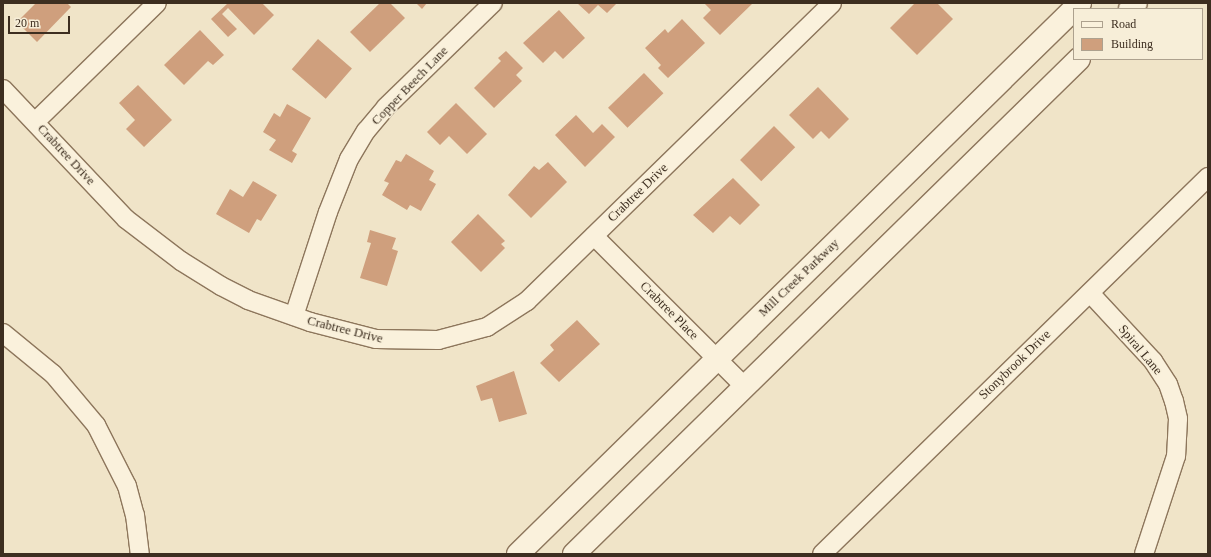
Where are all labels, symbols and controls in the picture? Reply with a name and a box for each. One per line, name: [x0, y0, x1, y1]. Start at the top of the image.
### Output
scale bar: [10, 8, 72, 34]
legend: [1073, 8, 1203, 60]
text: 20 m: [15, 16, 39, 30]
text: Road: [1111, 17, 1136, 31]
text: Building: [1111, 37, 1153, 51]
street label: Copper Beech Lane: [369, 43, 451, 129]
street label: Crabtree Drive: [34, 121, 98, 189]
street label: Crabtree Drive: [605, 160, 671, 226]
street label: Mill Creek Parkway: [756, 236, 842, 320]
street label: Crabtree Place: [637, 279, 701, 343]
street label: Crabtree Drive: [305, 313, 385, 347]
street label: Spiral Lane: [1115, 322, 1165, 378]
street label: Stonybrook Drive: [976, 327, 1054, 403]

